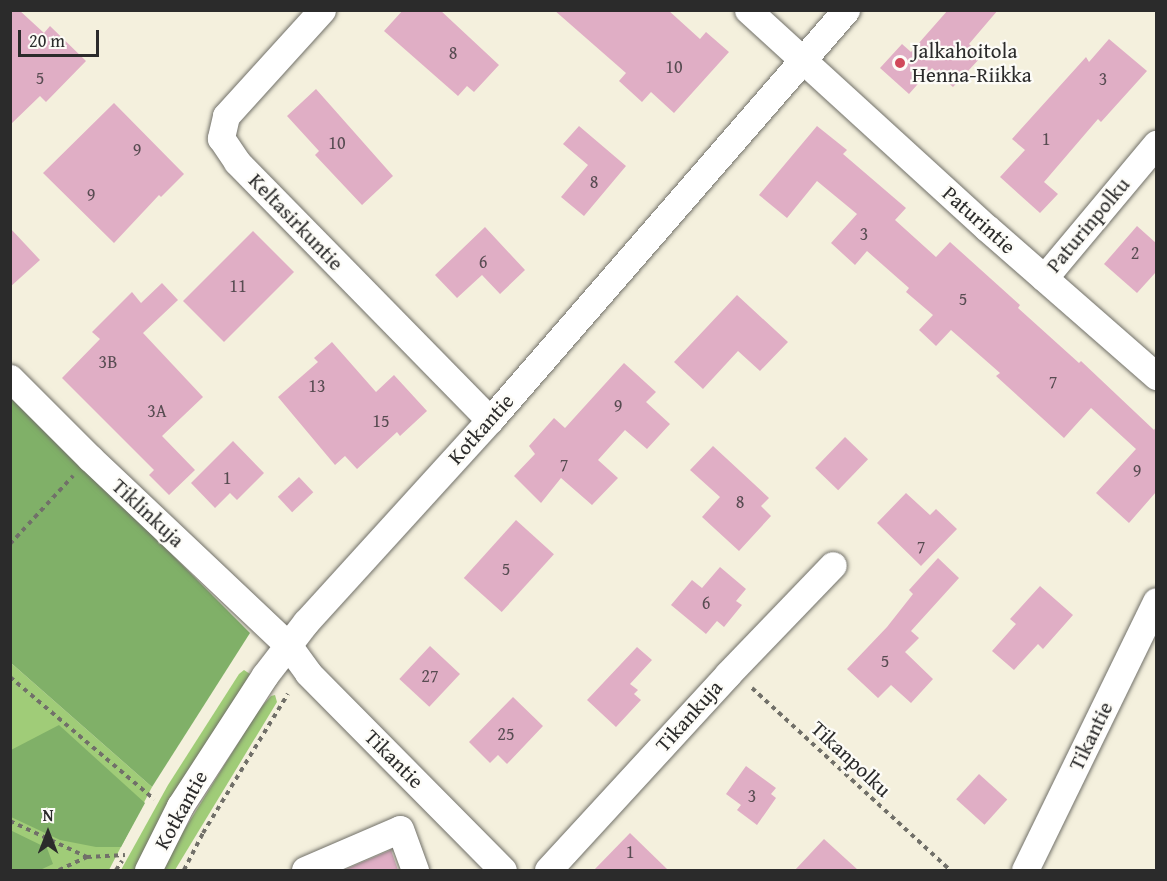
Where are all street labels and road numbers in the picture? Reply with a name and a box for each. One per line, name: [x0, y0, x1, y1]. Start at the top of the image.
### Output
street label: Keltasirkuntie: [243, 168, 349, 276]
street label: Paturinpolku: [1041, 172, 1135, 278]
street label: Paturintie: [937, 181, 1021, 259]
street label: Kotkantie: [443, 389, 519, 469]
street label: Tiklinkuja: [107, 473, 189, 553]
street label: Tikankuja: [650, 675, 728, 757]
street label: Tikantie: [1064, 698, 1118, 774]
street label: Tikanpolku: [806, 716, 896, 802]
street label: Tikantie: [359, 724, 429, 794]
street label: Kotkantie: [149, 766, 213, 854]

